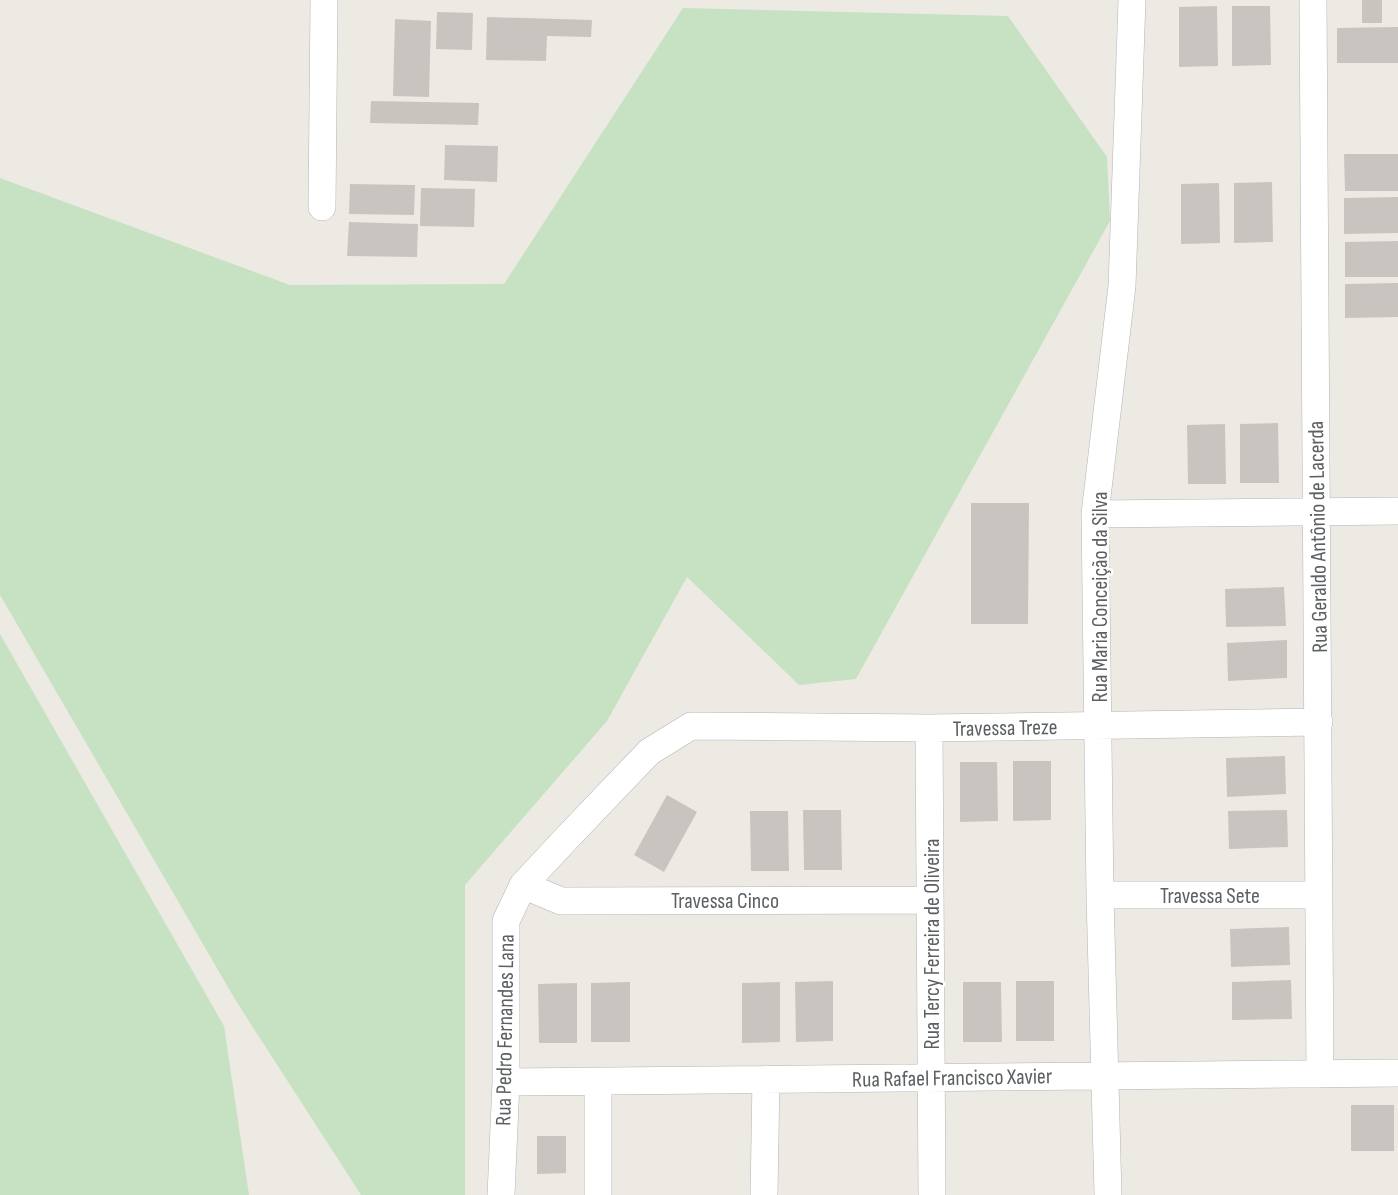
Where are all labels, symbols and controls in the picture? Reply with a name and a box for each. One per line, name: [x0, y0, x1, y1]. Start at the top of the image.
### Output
street label: Rua Geraldo Antônio de Lacerda: [1303, 421, 1334, 653]
street label: Rua Maria Conceição da Silva: [1087, 492, 1114, 702]
street label: Travessa Treze: [952, 714, 1058, 743]
street label: Rua Tercy Ferreira de Oliveira: [919, 838, 946, 1050]
street label: Travessa Sete: [1160, 883, 1260, 910]
street label: Travessa Cinco: [671, 888, 779, 915]
street label: Rua Pedro Fernandes Lana: [490, 934, 521, 1126]
street label: Rua Rafael Francisco Xavier: [852, 1063, 1052, 1094]

